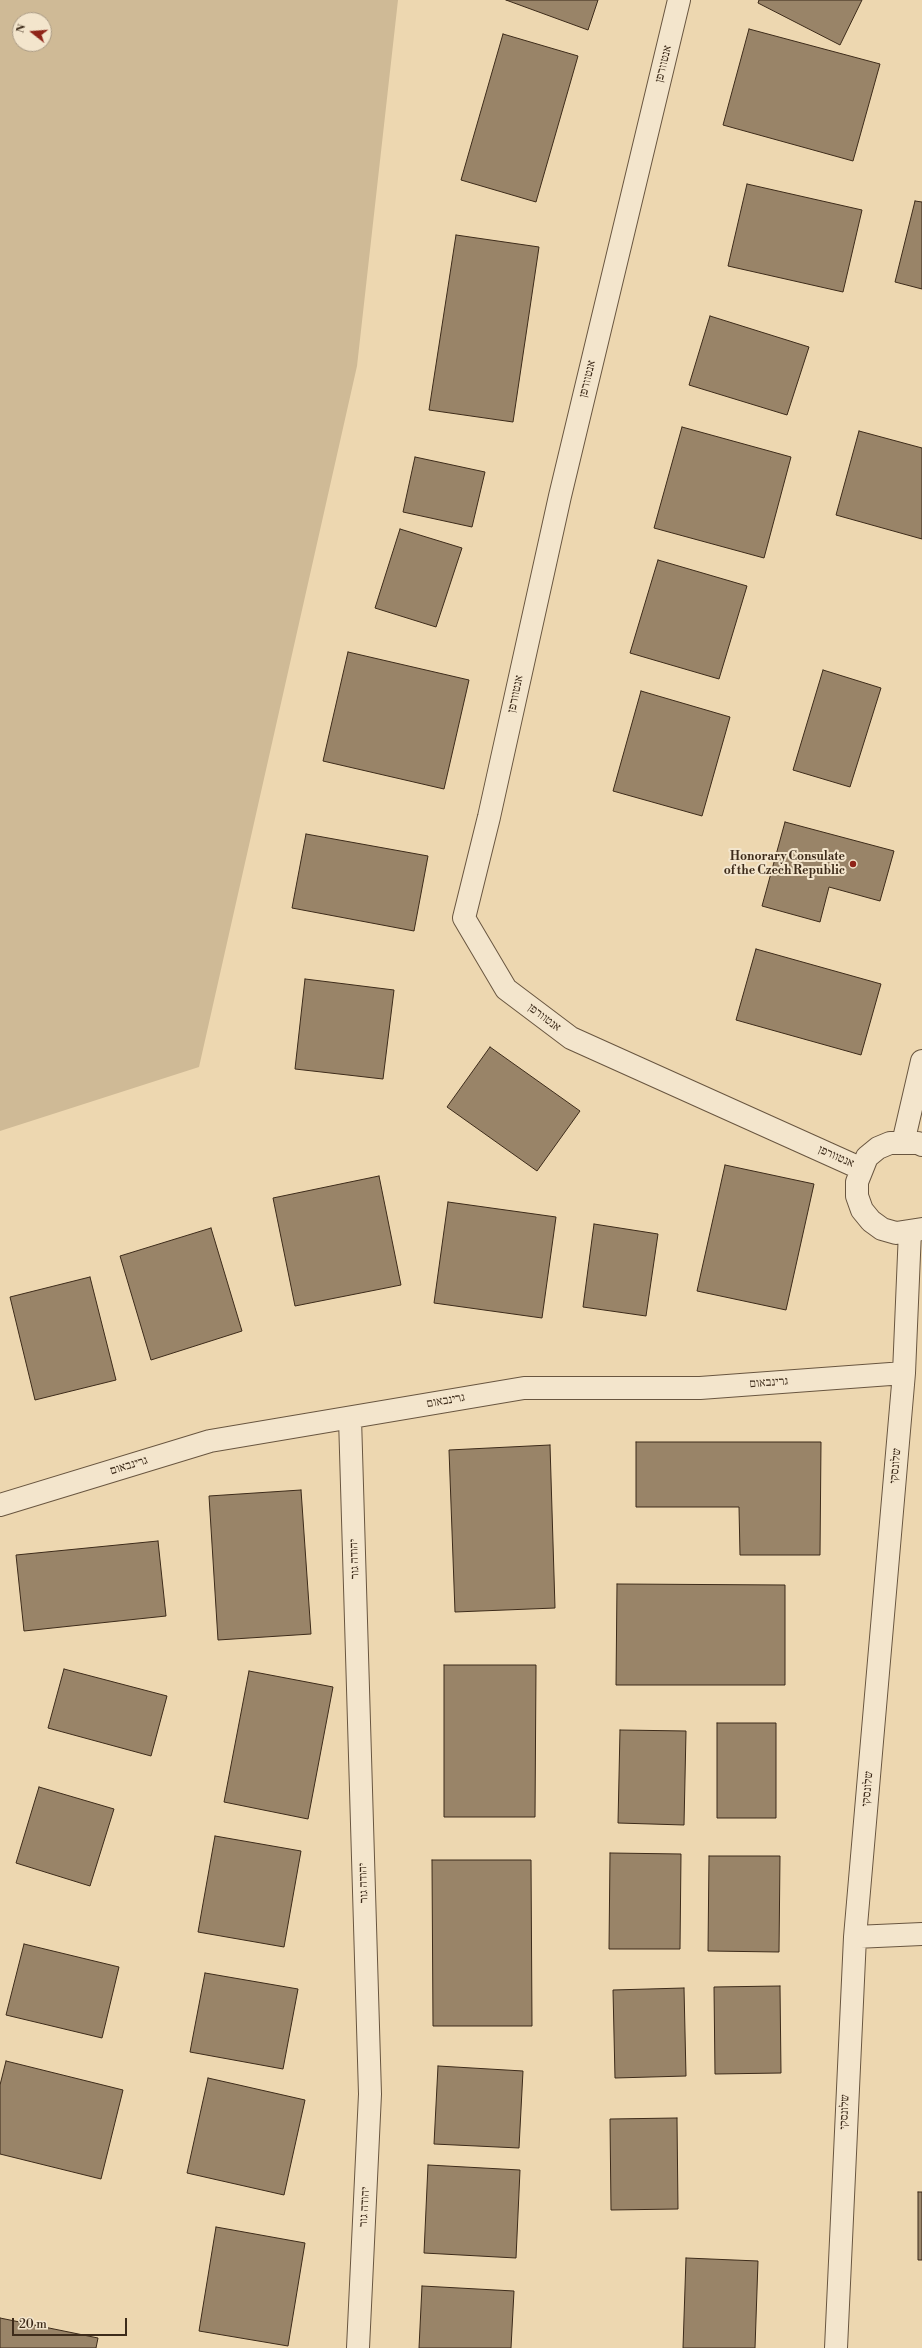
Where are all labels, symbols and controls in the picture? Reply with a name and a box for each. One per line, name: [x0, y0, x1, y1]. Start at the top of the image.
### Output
north arrow: [12, 12, 52, 52]
text: N: [14, 23, 29, 35]
street label: אנטוורפן: [652, 44, 676, 84]
street label: אנטוורפן: [576, 359, 600, 399]
street label: אנטוורפן: [505, 674, 527, 714]
place label: Honorary Consulate of the Czech Republic: [724, 850, 845, 878]
marker: Honorary Consulate of the Czech Republic: [848, 859, 858, 869]
street label: אנטוורפן: [525, 1001, 563, 1035]
street label: אנטוורפן: [816, 1143, 856, 1171]
street label: גרינבאום: [749, 1374, 789, 1392]
street label: גרינבאום: [426, 1391, 466, 1411]
street label: שלונסקי: [887, 1448, 905, 1484]
street label: גרינבאום: [108, 1453, 150, 1479]
street label: יהודה גור: [347, 1539, 363, 1579]
street label: שלונסקי: [859, 1771, 877, 1807]
street label: יהודה גור: [356, 1863, 372, 1903]
street label: שלונסקי: [837, 2094, 853, 2130]
street label: יהודה גור: [357, 2187, 373, 2227]
scale bar: [14, 2310, 129, 2336]
text: 20 m: [19, 2317, 47, 2332]

